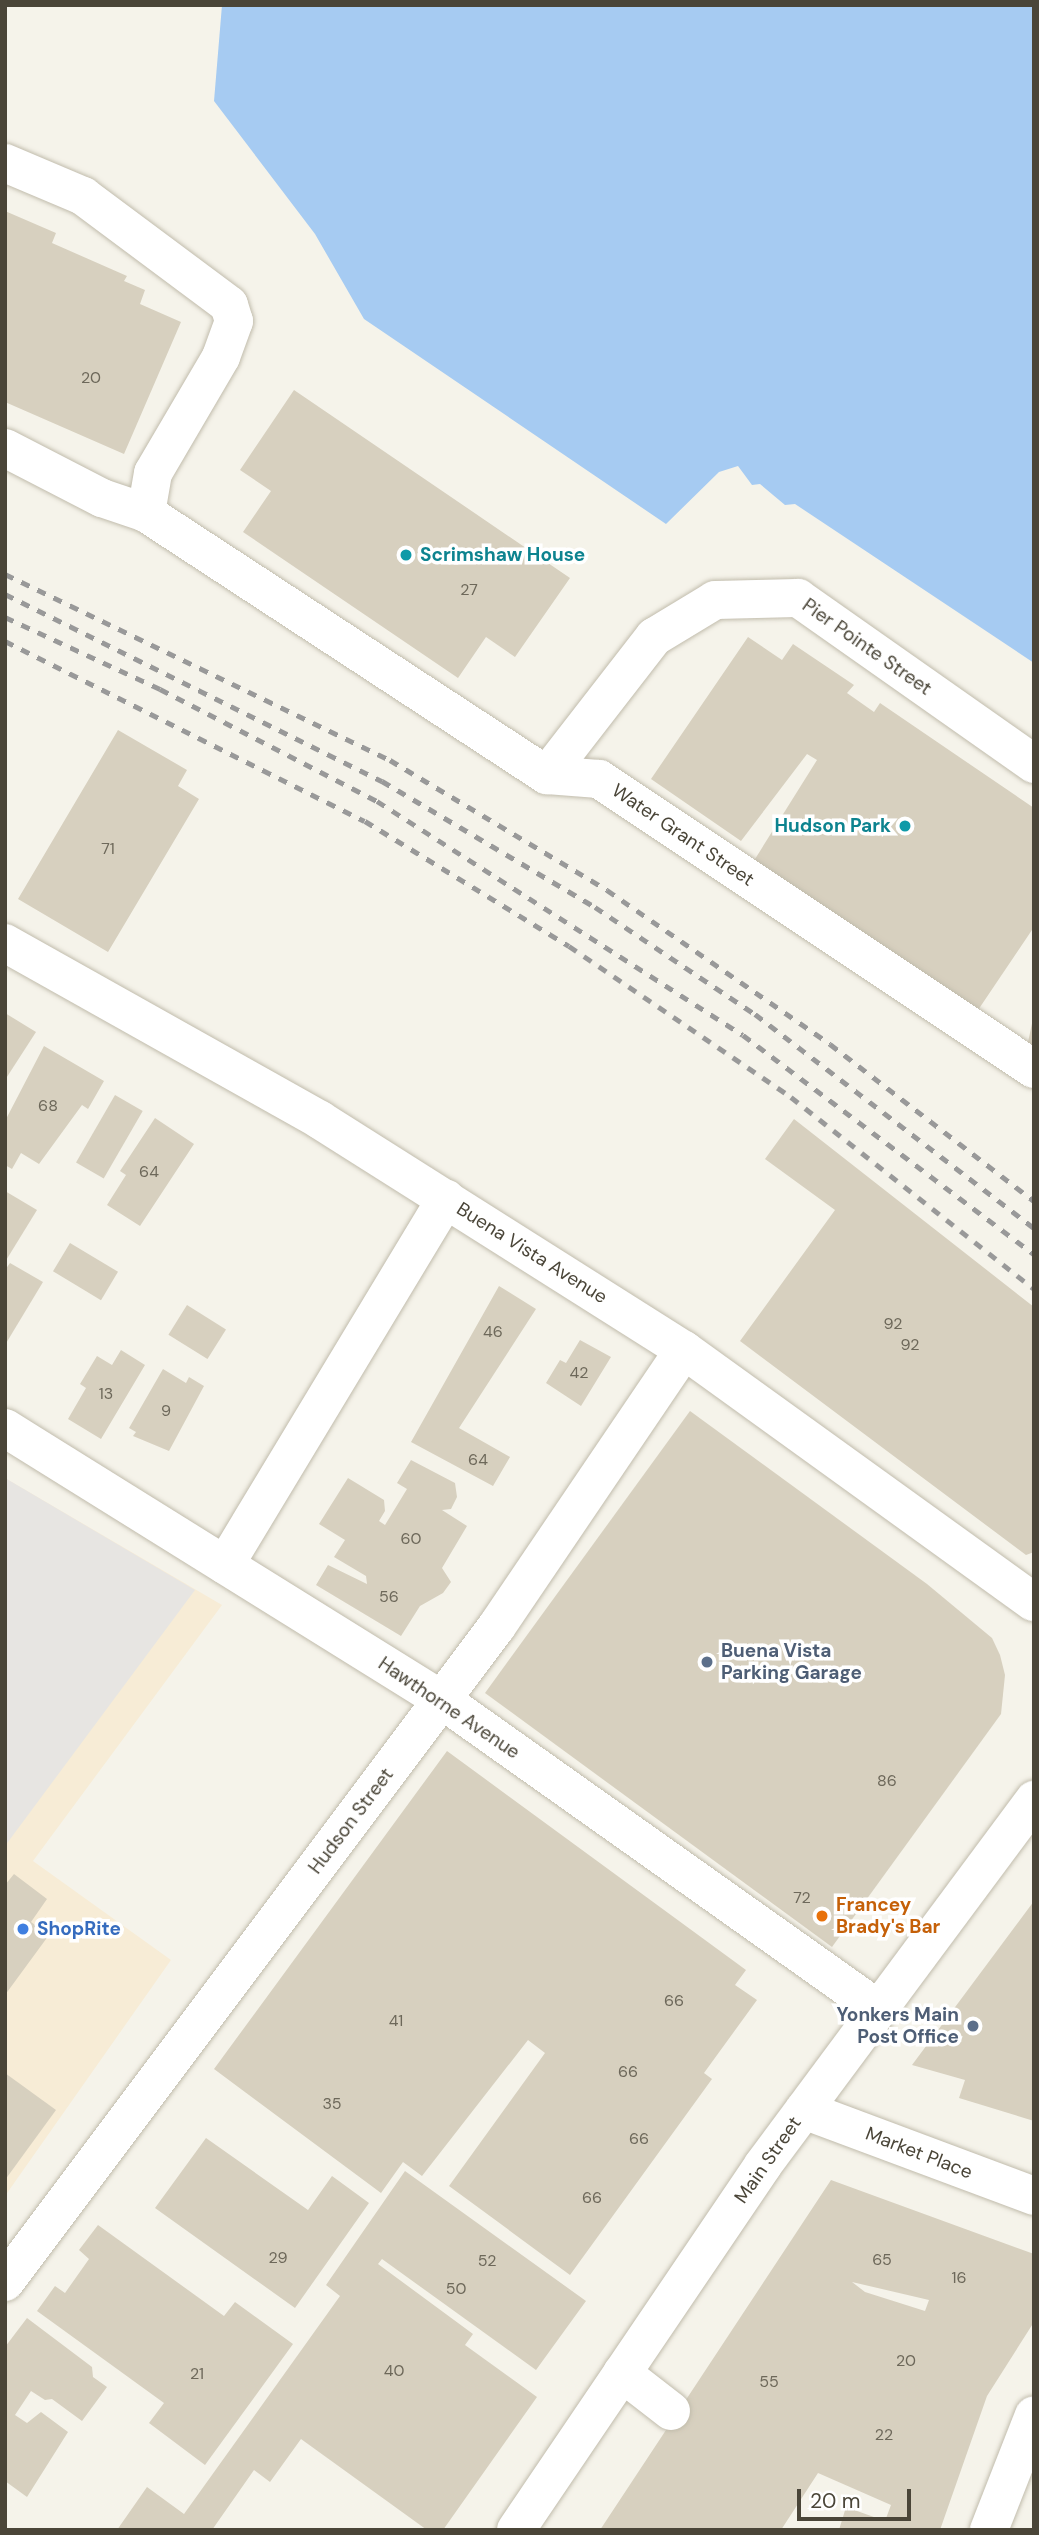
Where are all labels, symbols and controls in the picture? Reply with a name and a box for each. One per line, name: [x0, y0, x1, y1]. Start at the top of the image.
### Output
house number: 20: [81, 368, 101, 388]
place label: Scrimshaw House: [420, 544, 585, 566]
marker: Scrimshaw House: [398, 547, 414, 563]
house number: 27: [460, 580, 478, 600]
street label: Pier Pointe Street: [798, 594, 936, 700]
street label: Water Grant Street: [608, 779, 758, 891]
place label: Hudson Park: [774, 815, 891, 837]
marker: Hudson Park: [897, 818, 913, 834]
house number: 71: [101, 839, 115, 859]
house number: 68: [38, 1096, 58, 1116]
house number: 64: [139, 1162, 159, 1182]
street label: Buena Vista Avenue: [453, 1197, 611, 1309]
house number: 92: [884, 1314, 902, 1334]
house number: 46: [483, 1322, 503, 1342]
house number: 92: [901, 1335, 919, 1355]
house number: 42: [570, 1363, 588, 1383]
house number: 13: [99, 1384, 113, 1404]
house number: 9: [161, 1401, 171, 1421]
house number: 64: [468, 1450, 488, 1470]
house number: 60: [401, 1529, 421, 1549]
house number: 56: [379, 1587, 399, 1607]
place label: Buena Vista Parking Garage: [721, 1640, 862, 1684]
street label: Hawthorne Avenue: [374, 1652, 524, 1764]
marker: Buena Vista Parking Garage: [699, 1654, 715, 1670]
street label: Hudson Street: [304, 1764, 398, 1878]
house number: 86: [877, 1771, 897, 1791]
house number: 72: [793, 1888, 811, 1908]
place label: Francey Brady's Bar: [836, 1894, 940, 1938]
marker: Francey Brady's Bar: [814, 1908, 830, 1924]
place label: ShopRite: [37, 1918, 121, 1940]
marker: ShopRite: [15, 1921, 31, 1937]
house number: 66: [664, 1991, 684, 2011]
place label: Yonkers Main Post Office: [836, 2004, 959, 2048]
house number: 41: [389, 2011, 403, 2031]
marker: Yonkers Main Post Office: [965, 2018, 981, 2034]
house number: 66: [618, 2062, 638, 2082]
house number: 35: [322, 2094, 342, 2114]
street label: Main Street: [730, 2112, 806, 2208]
street label: Market Place: [862, 2122, 976, 2184]
house number: 66: [629, 2129, 649, 2149]
house number: 66: [582, 2188, 602, 2208]
house number: 29: [268, 2248, 288, 2268]
house number: 65: [872, 2250, 892, 2270]
house number: 52: [478, 2251, 496, 2271]
house number: 16: [951, 2268, 967, 2288]
house number: 50: [446, 2279, 466, 2299]
house number: 20: [896, 2351, 916, 2371]
house number: 40: [384, 2361, 404, 2381]
house number: 21: [190, 2364, 204, 2384]
house number: 55: [759, 2372, 779, 2392]
house number: 22: [875, 2425, 893, 2445]
scale bar: [801, 2476, 915, 2520]
text: 20 m: [810, 2487, 861, 2515]

